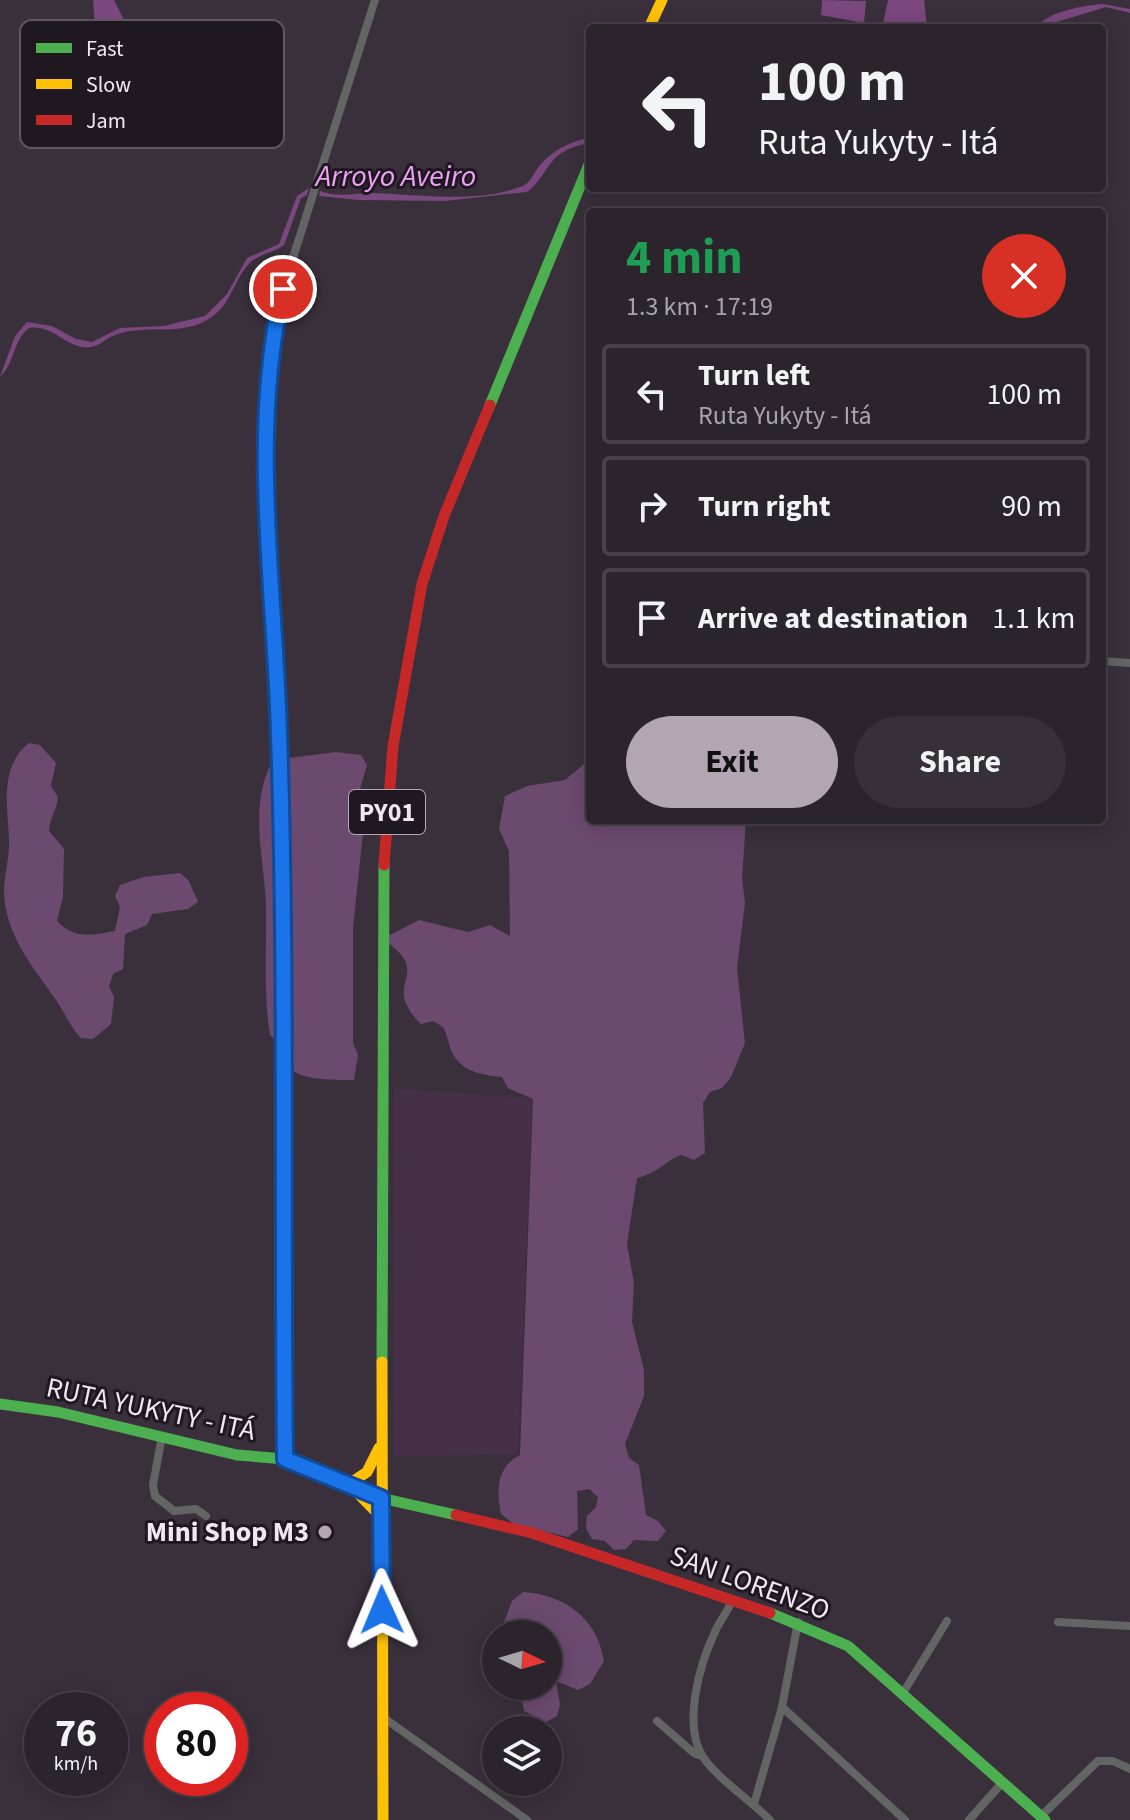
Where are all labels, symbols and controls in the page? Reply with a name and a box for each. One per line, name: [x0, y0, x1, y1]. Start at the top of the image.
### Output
legend: [20, 20, 284, 148]
text: Fast: [86, 33, 124, 65]
text: 100 m: [758, 43, 906, 122]
icon: left: [626, 56, 730, 160]
text: Slow: [86, 69, 131, 101]
text: Jam: [86, 105, 126, 137]
text: Ruta Yukyty - Itá: [758, 117, 999, 168]
water label: Arroyo Aveiro: [314, 155, 476, 198]
text: 4 min: [626, 224, 743, 292]
button: close: [982, 234, 1066, 318]
pin: [249, 255, 317, 323]
icon: arrive: [261, 267, 305, 311]
text: 1.3 km · 17:19: [626, 288, 773, 325]
text: Turn left: [698, 354, 810, 397]
icon: left: [630, 372, 674, 416]
text: 100 m: [986, 373, 1062, 416]
text: Ruta Yukyty - Itá: [698, 397, 872, 434]
icon: right: [630, 484, 674, 528]
text: Turn right: [698, 485, 830, 528]
text: 90 m: [1001, 485, 1062, 528]
icon: arrive: [630, 596, 674, 640]
text: Arrive at destination: [698, 597, 968, 640]
text: 1.1 km: [992, 597, 1075, 640]
button: Exit: [626, 716, 838, 808]
button: Share: [854, 716, 1066, 808]
road number: PY01: [349, 790, 425, 834]
street label: RUTA YUKYTY - ITÁ: [43, 1367, 260, 1451]
place label: Mini Shop M3: [146, 1512, 309, 1552]
marker: Mini Shop M3: [316, 1523, 334, 1541]
street label: SAN LORENZO: [665, 1536, 835, 1630]
position arrow: [340, 1568, 424, 1652]
north arrow: [482, 1620, 562, 1700]
map controls: [482, 1620, 562, 1796]
speed limit sign: 80: [144, 1692, 248, 1796]
text: 76: [55, 1705, 97, 1762]
button: layers: [482, 1716, 562, 1796]
text: km/h: [54, 1750, 98, 1778]

